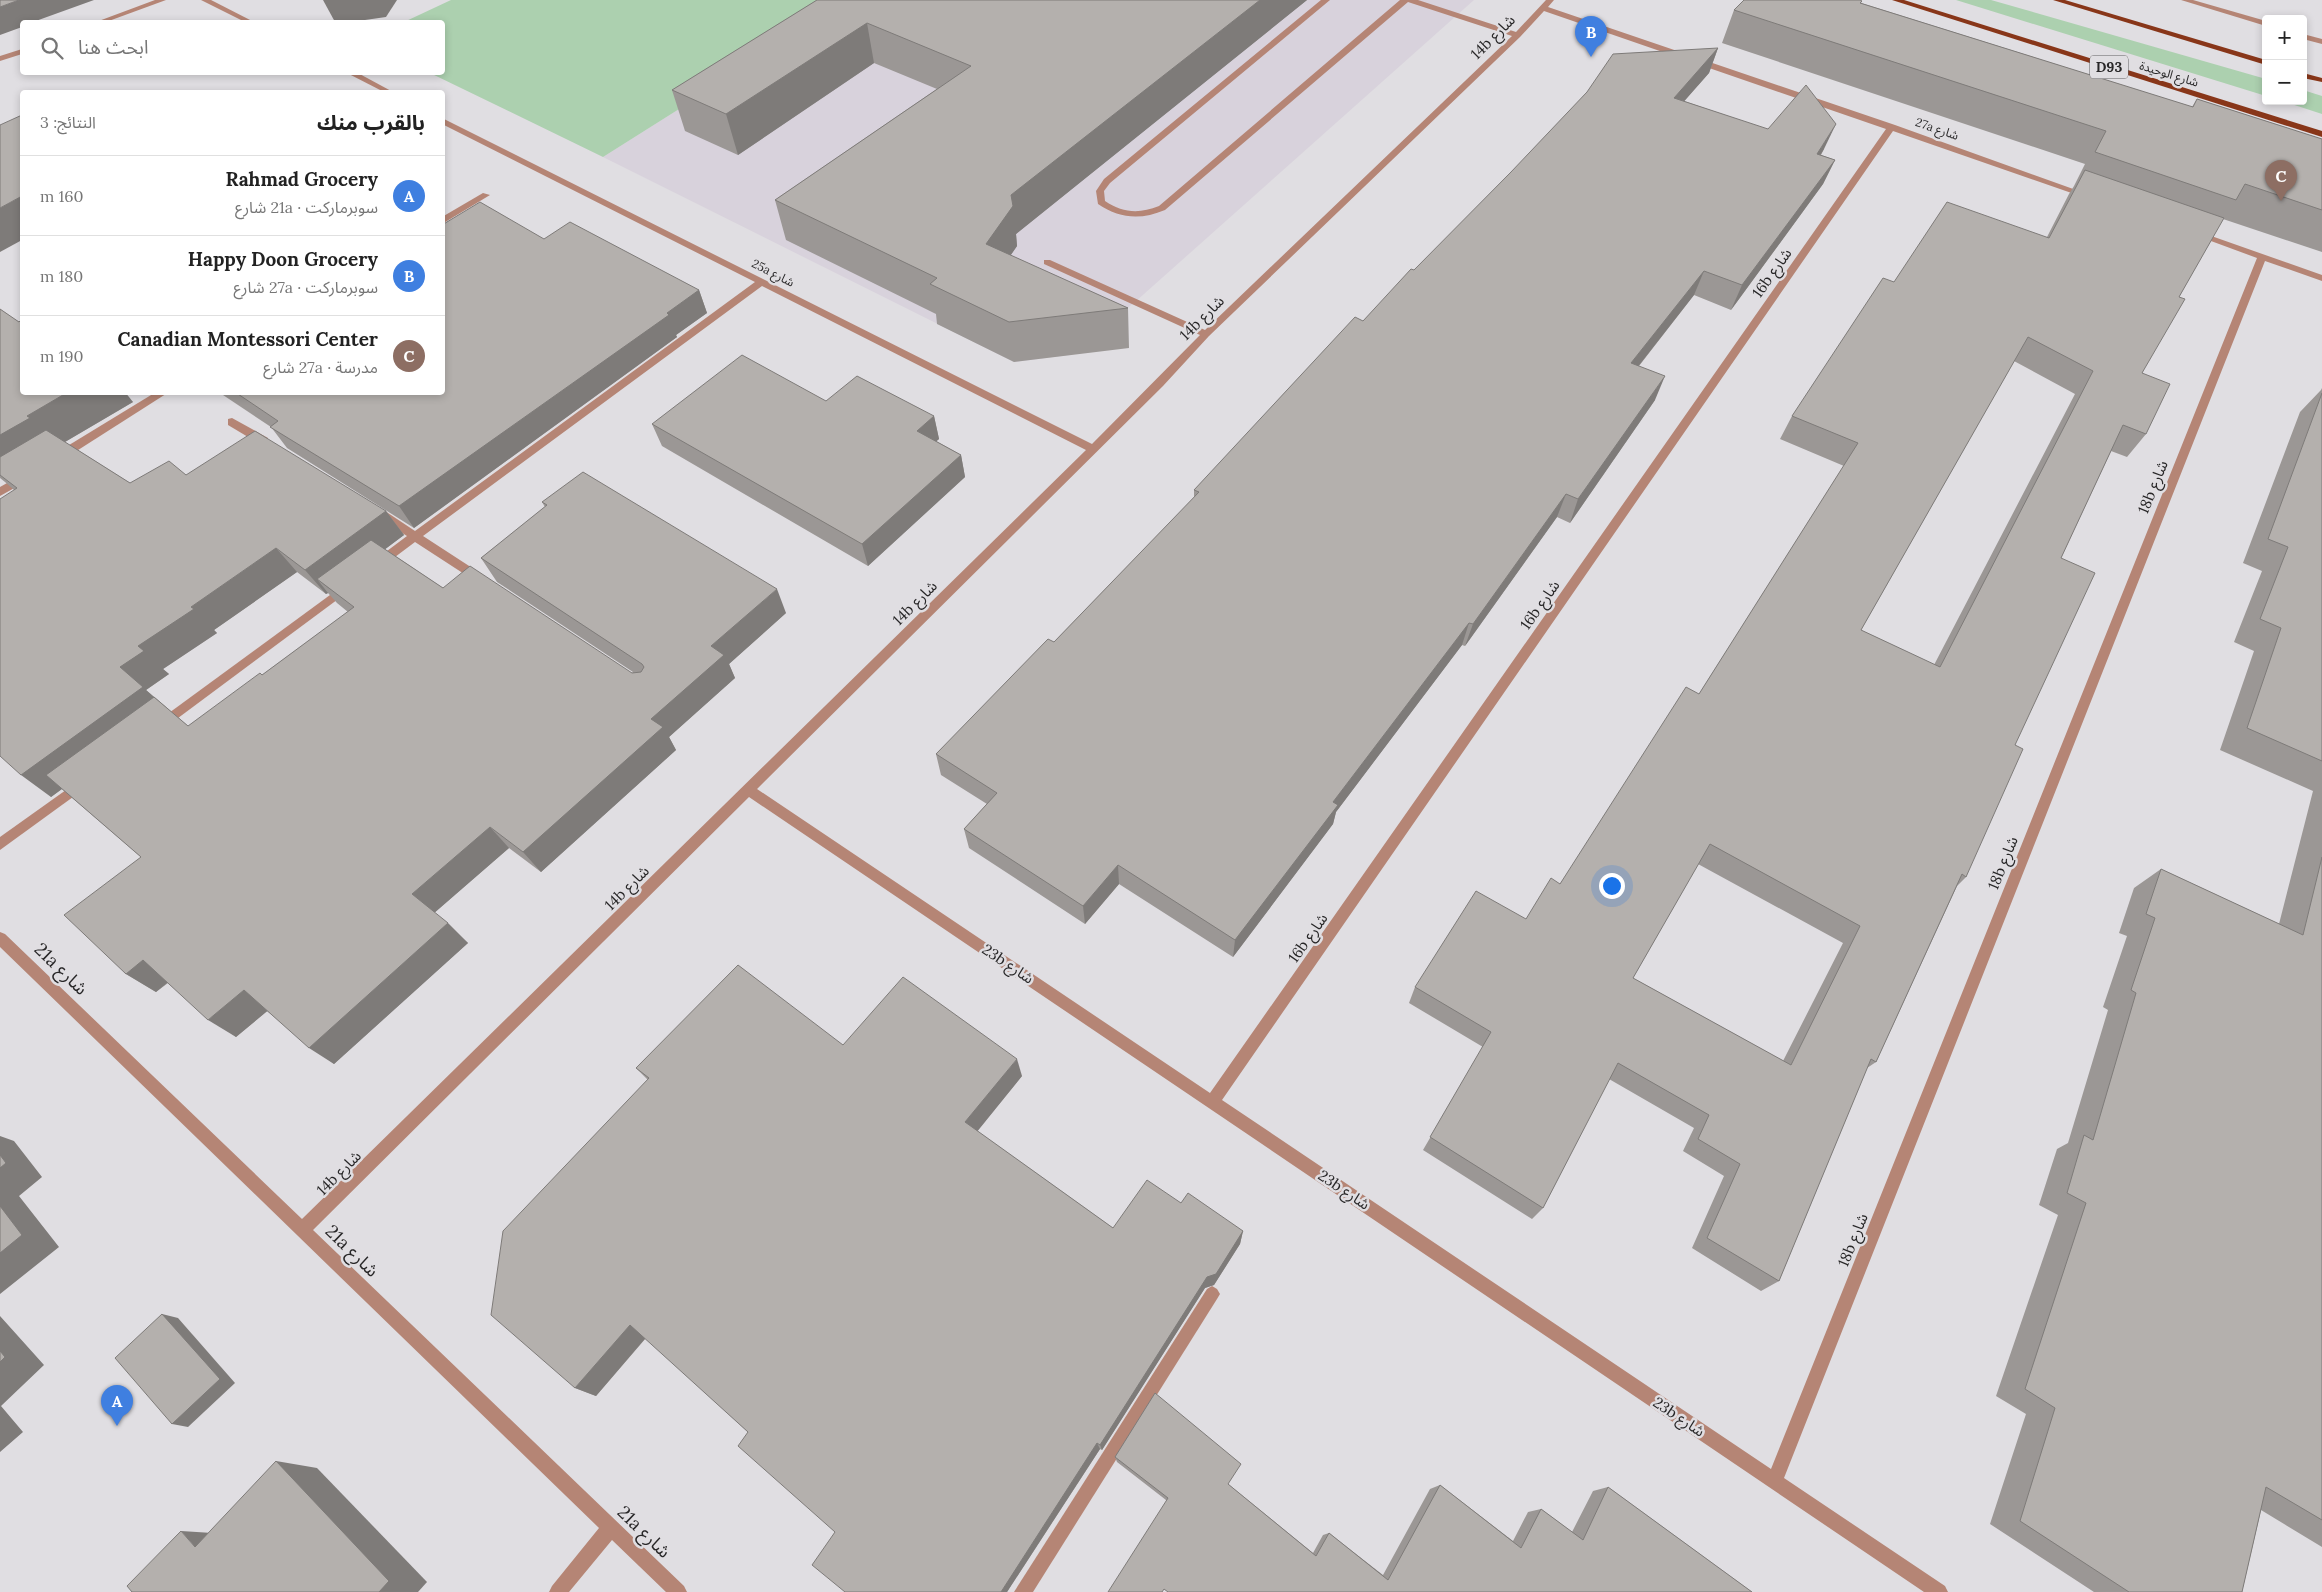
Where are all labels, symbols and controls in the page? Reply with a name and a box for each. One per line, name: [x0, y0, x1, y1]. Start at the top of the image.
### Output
street label: 14b شارع: [1466, 10, 1521, 65]
map controls: [2262, 15, 2307, 105]
button: +: [2262, 15, 2307, 60]
pin: B: [1575, 16, 1607, 57]
search box: [20, 20, 445, 75]
icon: search: [38, 34, 66, 62]
text: ابحث هنا: [78, 35, 148, 59]
road number: D93: [2090, 56, 2128, 78]
street label: شارع الوحيدة: [2137, 57, 2200, 92]
button: −: [2262, 60, 2307, 105]
text: بالقرب منك: [317, 109, 425, 136]
text: النتائج: 3: [40, 112, 96, 132]
street label: 27a شارع: [1913, 114, 1961, 145]
pin: C: [2265, 160, 2297, 201]
text: Rahmad Grocery: [226, 167, 378, 191]
text: 160 m: [40, 186, 84, 206]
text: A: [404, 186, 414, 206]
text: سوبرماركت · 21a شارع: [235, 197, 378, 217]
street label: 16b شارع: [1748, 244, 1798, 303]
text: Happy Doon Grocery: [188, 247, 378, 271]
street label: 25a شارع: [749, 255, 797, 291]
text: 180 m: [40, 266, 83, 286]
text: B: [404, 266, 414, 286]
text: سوبرماركت · 27a شارع: [233, 277, 378, 297]
street label: 14b شارع: [1175, 291, 1230, 346]
text: Canadian Montessori Center: [117, 327, 378, 351]
text: 190 m: [40, 346, 84, 366]
text: C: [404, 346, 415, 366]
text: مدرسة · 27a شارع: [263, 357, 378, 377]
street label: 18b شارع: [2133, 457, 2175, 517]
street label: 14b شارع: [888, 576, 943, 631]
street label: 16b شارع: [1516, 576, 1566, 635]
street label: 18b شارع: [1983, 833, 2025, 893]
street label: 14b شارع: [600, 861, 655, 916]
your location: [1599, 873, 1625, 899]
street label: 16b شارع: [1284, 909, 1334, 968]
street label: 21a شارع: [28, 938, 93, 1002]
street label: 23b شارع: [977, 939, 1038, 990]
street label: 14b شارع: [312, 1146, 367, 1201]
street label: 23b شارع: [1313, 1165, 1374, 1216]
street label: 18b شارع: [1833, 1210, 1875, 1270]
street label: 21a شارع: [319, 1220, 384, 1284]
pin: A: [101, 1385, 133, 1426]
street label: 23b شارع: [1648, 1392, 1709, 1443]
street label: 21a شارع: [611, 1501, 676, 1565]

